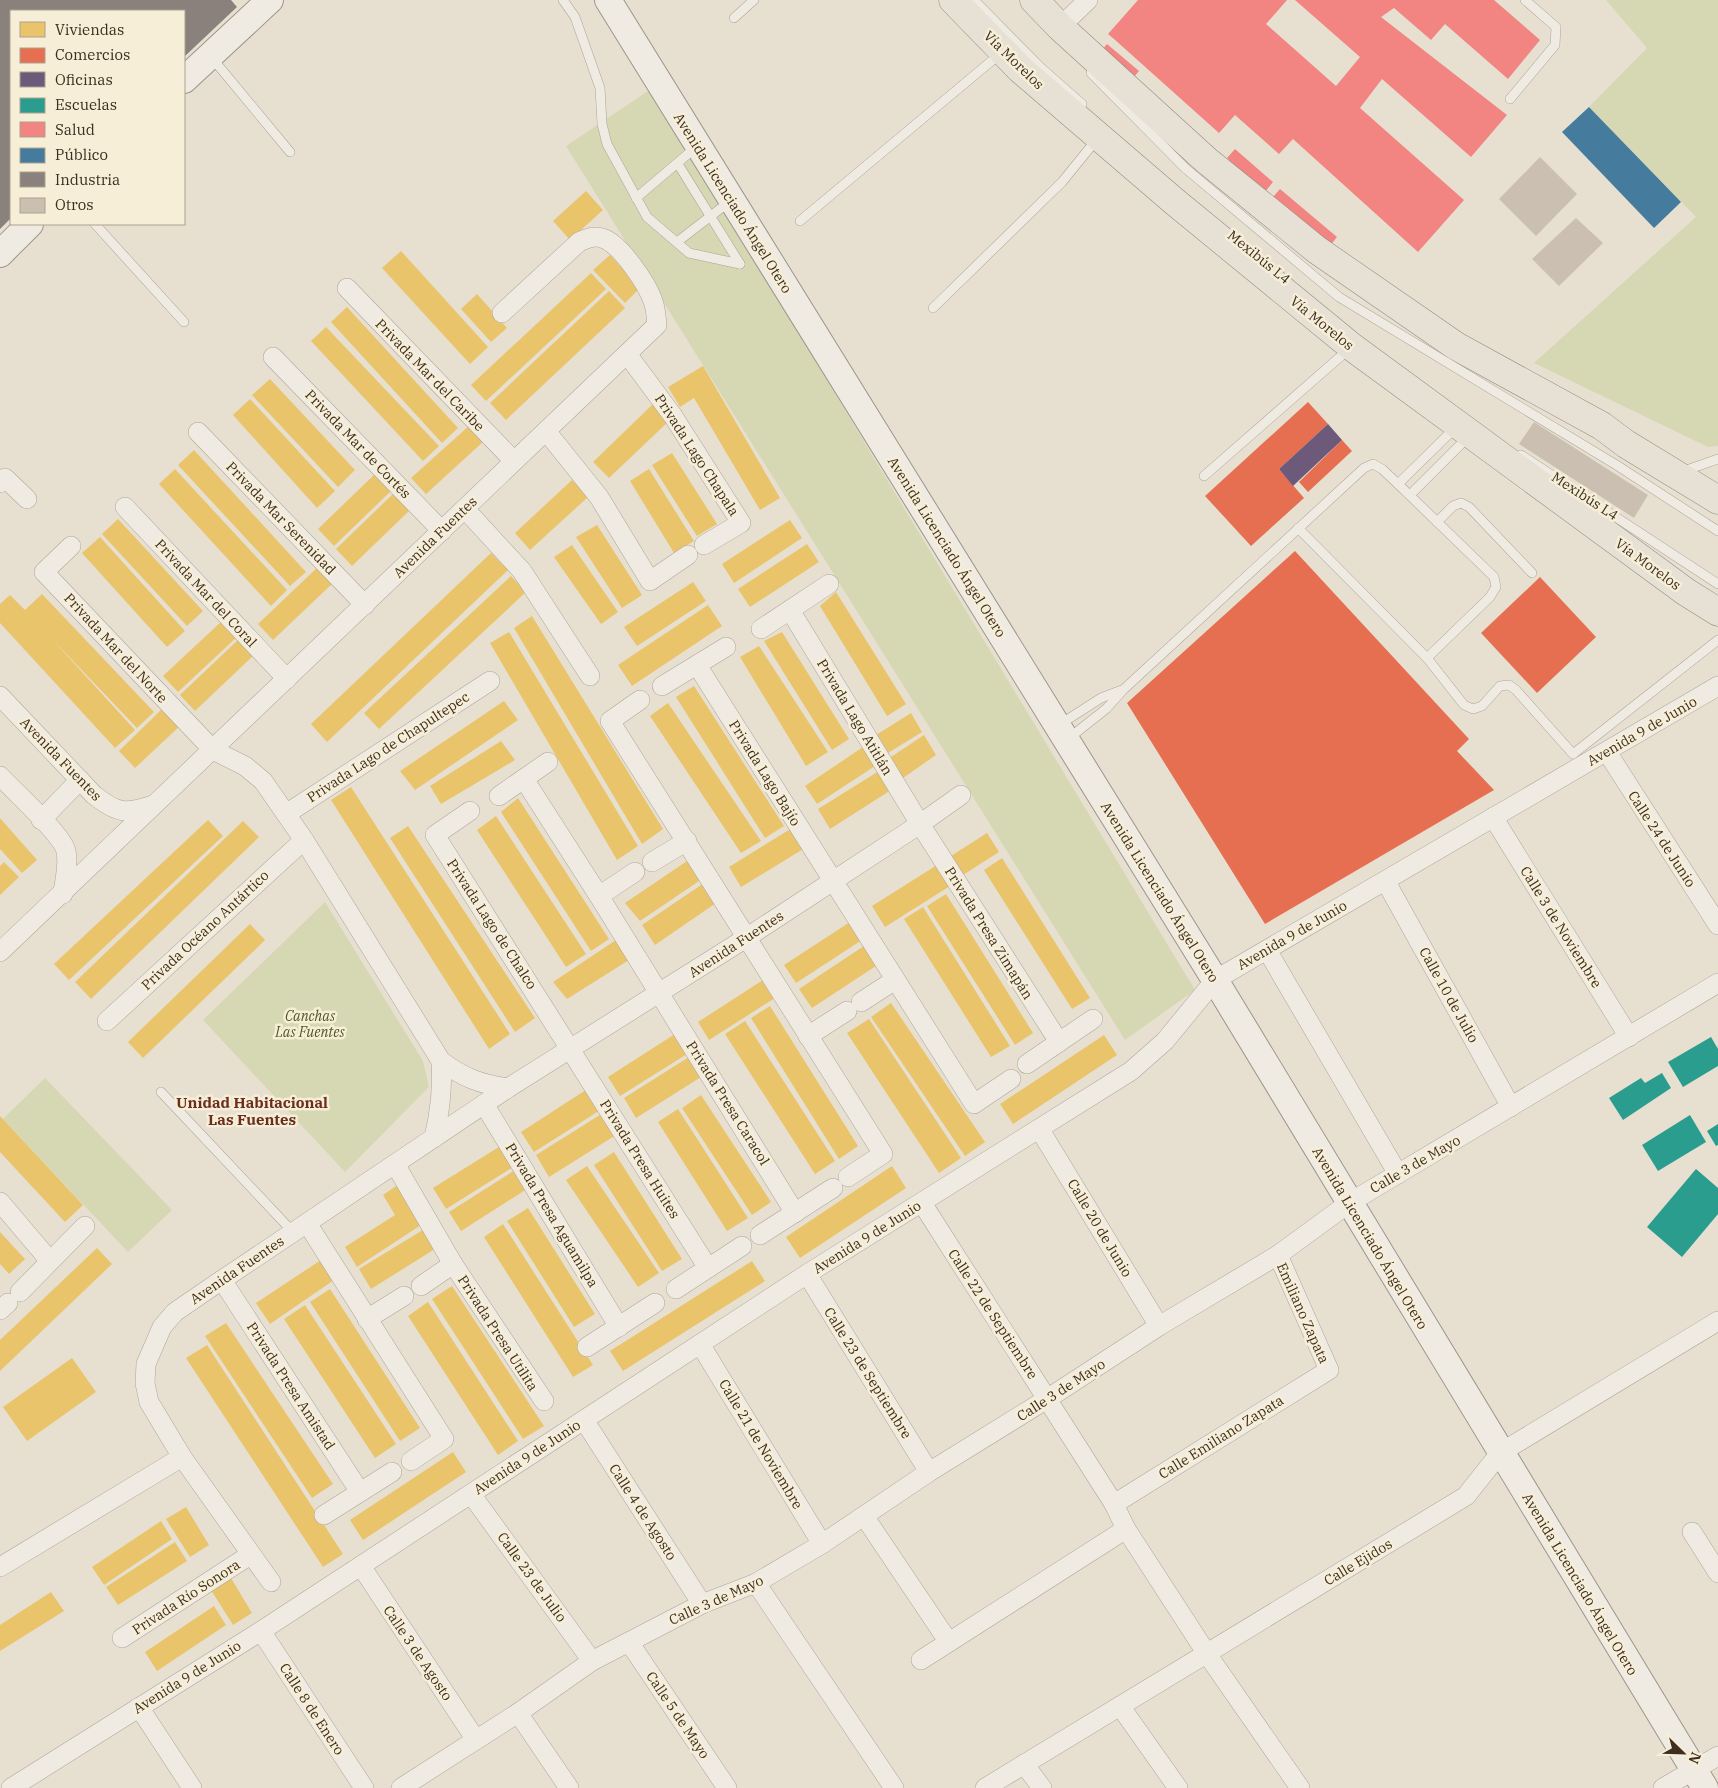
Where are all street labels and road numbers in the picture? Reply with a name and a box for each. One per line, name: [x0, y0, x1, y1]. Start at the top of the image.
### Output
street label: Vía Morelos: [980, 27, 1048, 93]
street label: Avenida Licenciado Ángel Otero: [670, 109, 797, 297]
street label: Mexibús L4: [1224, 226, 1294, 288]
street label: Vía Morelos: [1286, 292, 1358, 354]
street label: Privada Mar del Caribe: [372, 315, 488, 435]
street label: Privada Mar de Cortés: [301, 386, 415, 502]
street label: Privada Lago Chapala: [651, 391, 743, 520]
street label: Avenida Licenciado Ángel Otero: [884, 453, 1011, 641]
street label: Privada Mar Serenidad: [222, 458, 340, 579]
street label: Mexibús L4: [1548, 468, 1622, 524]
street label: Avenida Fuentes: [389, 492, 481, 582]
street label: Vía Morelos: [1612, 534, 1685, 594]
street label: Privada Mar del Coral: [151, 535, 261, 651]
street label: Privada Mar del Norte: [60, 589, 172, 707]
street label: Privada Lago Atitlán: [813, 656, 897, 779]
street label: Privada Lago de Chapultepec: [303, 688, 473, 806]
street label: Avenida 9 de Junio: [1584, 692, 1700, 770]
street label: Avenida Fuentes: [16, 713, 106, 805]
street label: Privada Lago Bajío: [725, 717, 805, 829]
street label: Calle 24 de Junio: [1624, 787, 1700, 891]
street label: Avenida Licenciado Ángel Otero: [1097, 798, 1224, 986]
street label: Privada Lago de Chalco: [443, 855, 541, 993]
street label: Privada Presa Zimapán: [941, 863, 1037, 1003]
street label: Calle 3 de Noviembre: [1516, 863, 1606, 991]
street label: Privada Océano Antártico: [137, 866, 273, 994]
street label: Avenida 9 de Junio: [1234, 896, 1350, 974]
street label: Avenida Fuentes: [685, 907, 787, 981]
street label: Calle 10 de Julio: [1415, 944, 1483, 1046]
street label: Privada Presa Caracol: [682, 1037, 774, 1169]
street label: Privada Presa Huites: [596, 1096, 684, 1222]
street label: Calle 3 de Mayo: [1367, 1131, 1464, 1197]
street label: Privada Presa Aguamilpa: [502, 1139, 603, 1291]
street label: Avenida Licenciado Ángel Otero: [1308, 1143, 1433, 1333]
street label: Calle 20 de Junio: [1064, 1176, 1136, 1280]
street label: Avenida 9 de Junio: [810, 1196, 924, 1277]
street label: Avenida Fuentes: [187, 1232, 288, 1308]
street label: Calle 22 de Septiembre: [944, 1246, 1042, 1382]
street label: Emiliano Zapata: [1273, 1260, 1333, 1367]
street label: Privada Presa Utilita: [454, 1272, 542, 1395]
street label: Calle 23 de Septiembre: [820, 1304, 916, 1442]
street label: Privada Presa Amistad: [243, 1319, 339, 1454]
street label: Calle 3 de Mayo: [1013, 1355, 1109, 1425]
street label: Calle 21 de Noviembre: [715, 1376, 807, 1512]
street label: Calle Emiliano Zapata: [1155, 1391, 1287, 1483]
street label: Avenida 9 de Junio: [470, 1416, 584, 1498]
street label: Calle 4 de Agosto: [605, 1460, 681, 1564]
street label: Avenida Licenciado Ángel Otero: [1518, 1489, 1643, 1679]
street label: Calle 23 de Julio: [493, 1529, 571, 1625]
street label: Calle Ejidos: [1321, 1534, 1396, 1589]
street label: Privada Río Sonora: [129, 1555, 244, 1639]
street label: Calle 3 de Mayo: [666, 1571, 766, 1629]
street label: Calle 3 de Agosto: [379, 1602, 457, 1704]
street label: Avenida 9 de Junio: [130, 1636, 244, 1717]
street label: Calle 8 de Enero: [276, 1660, 349, 1759]
street label: Calle 5 de Mayo: [642, 1668, 714, 1762]

